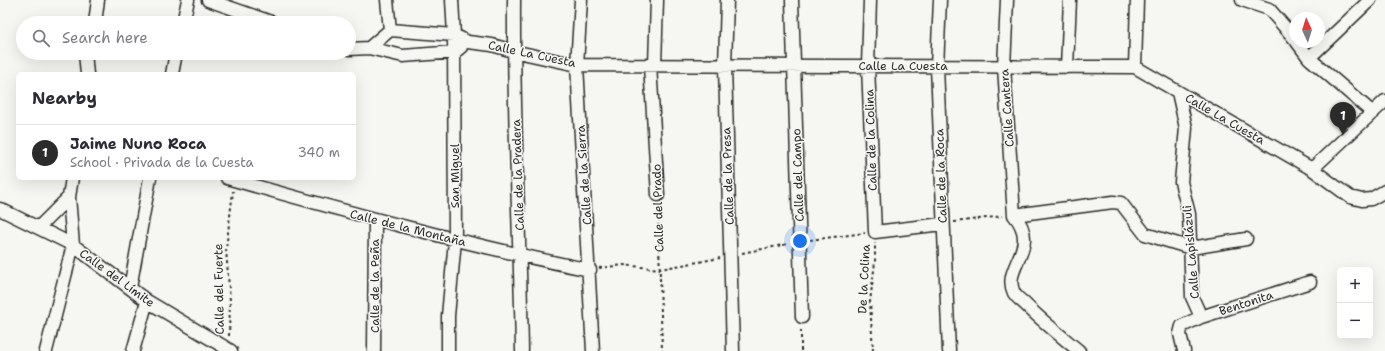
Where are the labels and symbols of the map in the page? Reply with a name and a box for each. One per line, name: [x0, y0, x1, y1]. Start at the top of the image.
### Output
north arrow: [1289, 12, 1325, 48]
street label: Calle La Cuesta: [487, 37, 578, 71]
street label: Calle La Cuesta: [858, 58, 948, 74]
street label: Calle Cantera: [996, 68, 1018, 148]
street label: Calle de la Colina: [861, 88, 881, 191]
street label: Calle La Cuesta: [1182, 90, 1268, 148]
pin: 1: [1330, 102, 1356, 135]
street label: Calle de la Pradera: [508, 118, 528, 231]
street label: Calle de la Sierra: [572, 124, 595, 226]
street label: Calle de la Presa: [718, 126, 738, 225]
street label: Calle del Campo: [788, 128, 808, 222]
street label: Calle de la Roca: [931, 128, 951, 224]
street label: San Miguel: [447, 143, 463, 208]
street label: Calle del Prado: [648, 164, 668, 252]
street label: Calle Lapislázuli: [1179, 205, 1203, 299]
street label: Calle de la Montaña: [348, 206, 468, 250]
your location: [790, 231, 810, 251]
street label: Calle de la Peña: [367, 238, 383, 333]
street label: Calle del Fuerte: [210, 243, 228, 335]
street label: De la Colina: [854, 243, 874, 314]
street label: Calle del Límite: [76, 245, 158, 311]
street label: Bentonita: [1217, 287, 1276, 319]

